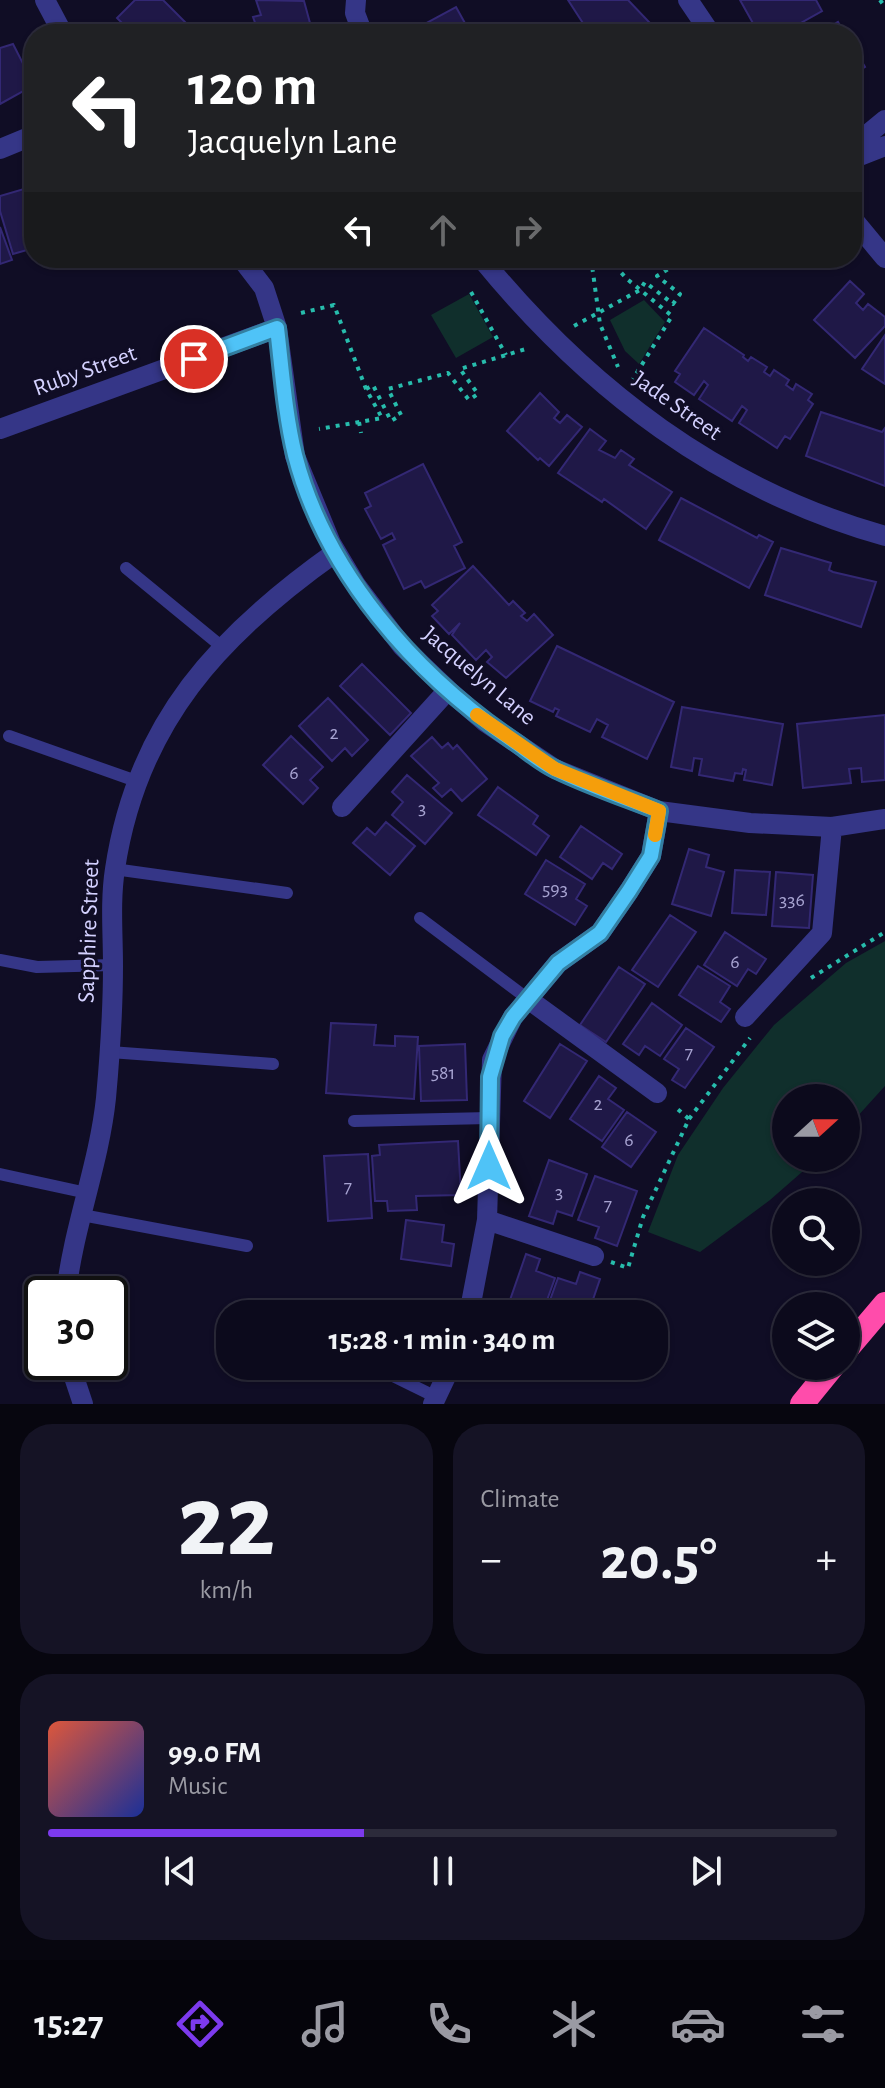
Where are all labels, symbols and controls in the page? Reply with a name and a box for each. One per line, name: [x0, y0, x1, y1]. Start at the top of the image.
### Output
icon: left: [56, 56, 160, 160]
text: 120 m: [188, 59, 317, 115]
text: Jacquelyn Lane: [188, 124, 397, 160]
icon: left: [337, 208, 381, 252]
icon: ahead: [421, 208, 465, 252]
icon: right: [505, 208, 549, 252]
pin: [160, 325, 228, 393]
icon: arrive: [172, 337, 216, 381]
street label: Ruby Street: [30, 341, 140, 401]
street label: Jade Street: [628, 367, 726, 445]
street label: Jacquelyn Lane: [418, 622, 540, 730]
house number: 2: [329, 723, 339, 743]
house number: 6: [289, 763, 299, 783]
house number: 3: [418, 798, 426, 818]
street label: Sapphire Street: [74, 858, 104, 1003]
house number: 593: [542, 879, 568, 899]
house number: 336: [779, 890, 805, 910]
house number: 6: [730, 952, 740, 972]
house number: 7: [685, 1043, 693, 1063]
house number: 581: [431, 1063, 455, 1083]
north arrow: [772, 1084, 860, 1172]
map controls: [772, 1084, 860, 1380]
house number: 2: [593, 1094, 603, 1114]
position arrow: [447, 1124, 531, 1208]
house number: 6: [624, 1130, 634, 1150]
house number: 7: [344, 1177, 352, 1197]
house number: 3: [555, 1182, 563, 1202]
button: search: [772, 1188, 860, 1276]
house number: 7: [604, 1195, 612, 1215]
speed limit sign: 30: [24, 1276, 128, 1380]
button: layers: [772, 1292, 860, 1380]
text: 15:28 · 1 min · 340 m: [328, 1325, 556, 1355]
text: 22: [177, 1471, 275, 1575]
text: Climate: [481, 1486, 559, 1512]
text: 20.5°: [600, 1530, 717, 1590]
text: −: [481, 1538, 502, 1582]
text: +: [816, 1538, 837, 1582]
text: km/h: [199, 1577, 253, 1603]
text: 99.0 FM: [168, 1738, 261, 1768]
text: Music: [168, 1773, 227, 1799]
icon: previous: [158, 1849, 202, 1893]
icon: pause: [421, 1849, 465, 1893]
icon: next: [684, 1849, 728, 1893]
icon: directions: [172, 1996, 228, 2052]
icon: music: [297, 1996, 353, 2052]
icon: phone: [421, 1996, 477, 2052]
icon: climate: [546, 1996, 602, 2052]
icon: car: [670, 1996, 726, 2052]
icon: filters: [795, 1996, 851, 2052]
text: 15:27: [34, 2006, 104, 2042]

